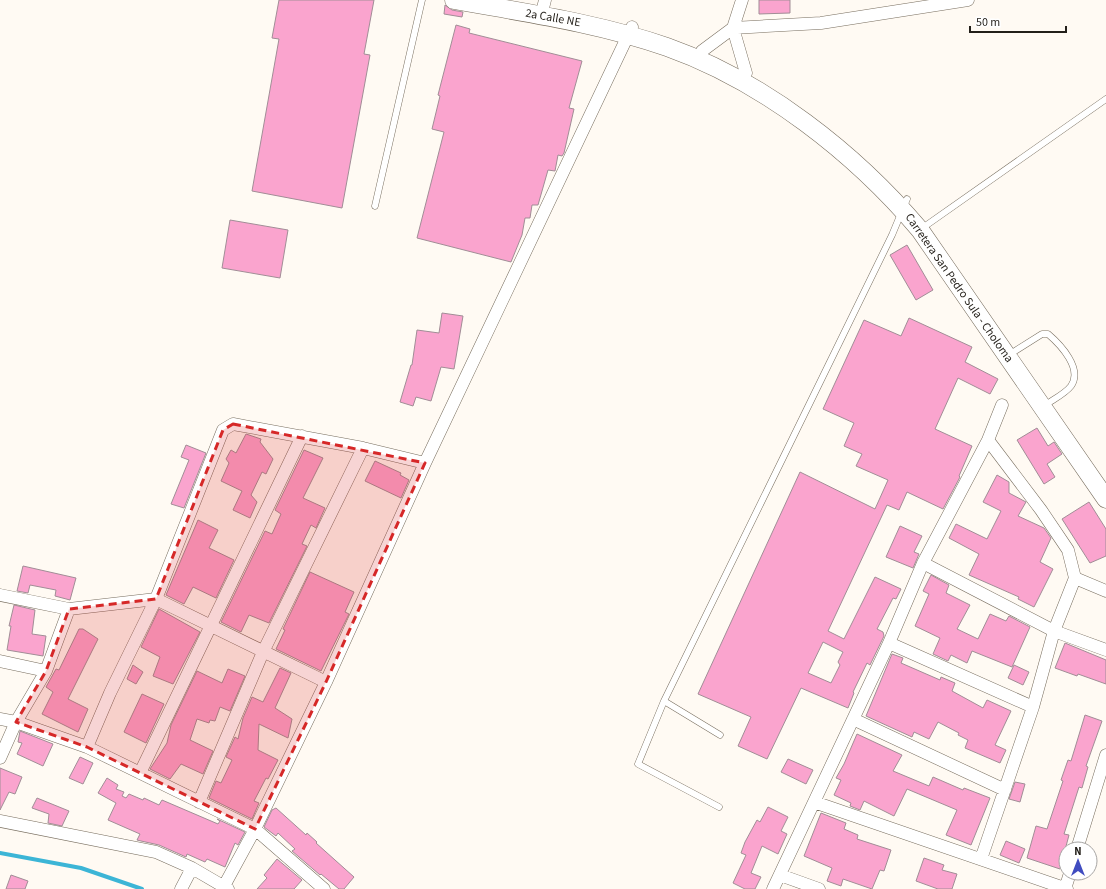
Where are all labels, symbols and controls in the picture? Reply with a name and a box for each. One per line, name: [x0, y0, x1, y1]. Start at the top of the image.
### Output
street label: 2a Calle NE: [524, 5, 582, 31]
scale bar: [970, 8, 1066, 34]
text: 50 m: [976, 14, 1000, 31]
street label: Carretera San Pedro Sula - Choloma: [901, 210, 1017, 366]
north arrow: [1058, 841, 1098, 881]
text: N: [1074, 844, 1082, 859]

